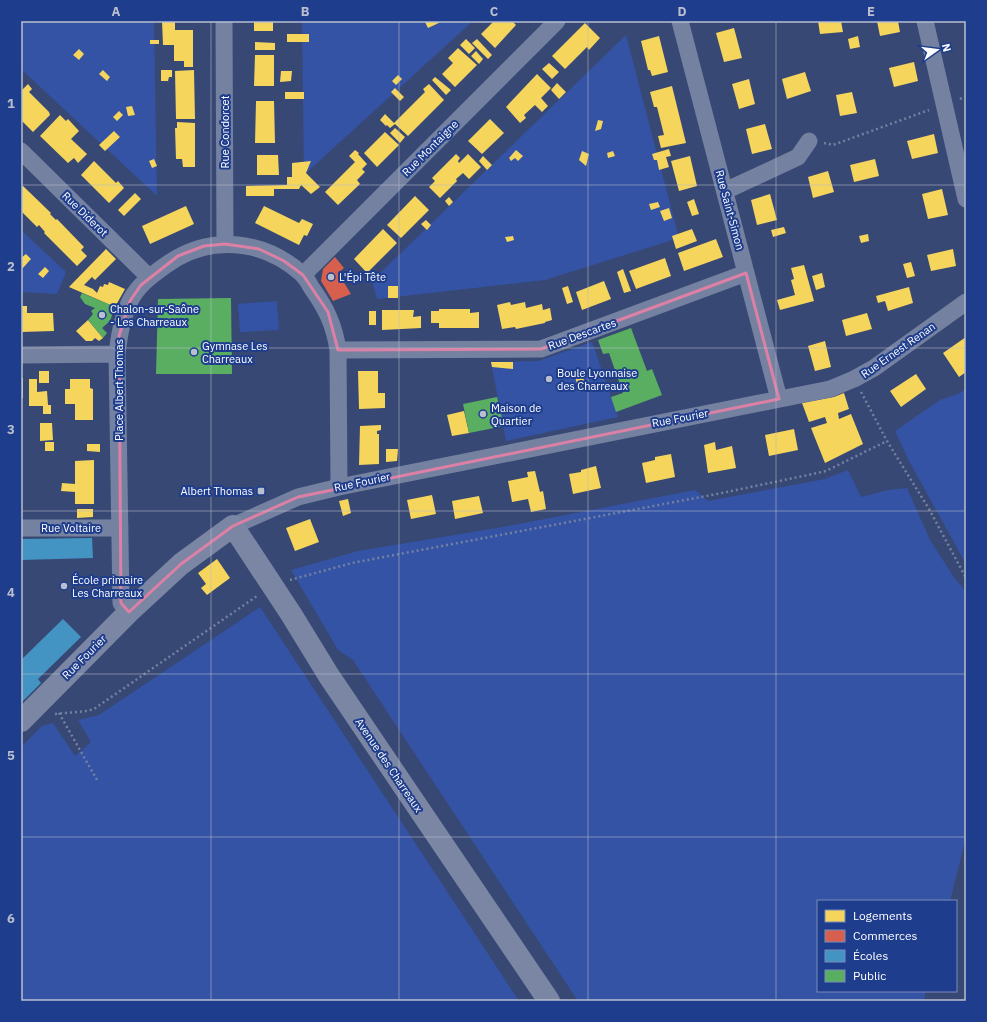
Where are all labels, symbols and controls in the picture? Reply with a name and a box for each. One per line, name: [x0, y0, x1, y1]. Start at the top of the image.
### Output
text: A: [112, 3, 121, 20]
text: B: [301, 3, 310, 20]
text: C: [490, 3, 499, 20]
text: D: [677, 3, 687, 20]
text: E: [867, 3, 875, 20]
north arrow: [917, 30, 957, 70]
text: N: [939, 42, 954, 53]
text: 1: [7, 95, 15, 112]
street label: Rue Condorcet: [218, 95, 232, 169]
street label: Rue Montaigne: [399, 117, 461, 179]
street label: Rue Saint-Simon: [713, 169, 747, 251]
street label: Rue Diderot: [59, 189, 111, 239]
text: 2: [7, 258, 15, 275]
place label: L'Épi Tête: [339, 270, 386, 284]
marker: L'Épi Tête: [326, 272, 336, 282]
place label: Chalon-sur-Saône - Les Charreaux: [110, 302, 199, 329]
marker: Chalon-sur-Saône - Les Charreaux: [97, 310, 107, 320]
street label: Rue Descartes: [546, 315, 618, 353]
street label: Rue Ernest Renan: [858, 319, 938, 381]
street label: Place Albert Thomas: [112, 339, 126, 441]
place label: Gymnase Les Charreaux: [202, 339, 268, 366]
marker: Gymnase Les Charreaux: [189, 347, 199, 357]
place label: Boule Lyonnaise des Charreaux: [557, 366, 637, 393]
marker: Boule Lyonnaise des Charreaux: [544, 374, 554, 384]
place label: Maison de Quartier: [491, 401, 541, 428]
street label: Rue Fourier: [651, 406, 709, 430]
marker: Maison de Quartier: [478, 409, 488, 419]
text: 3: [7, 421, 15, 438]
street label: Rue Fourier: [333, 469, 391, 495]
place label: Albert Thomas: [180, 484, 253, 498]
marker: Albert Thomas: [256, 486, 266, 496]
street label: Rue Voltaire: [41, 521, 101, 535]
place label: École primaire Les Charreaux: [72, 573, 143, 600]
marker: École primaire Les Charreaux: [59, 581, 69, 591]
text: 4: [7, 584, 15, 601]
street label: Rue Fourier: [59, 632, 109, 682]
street label: Avenue des Charreaux: [352, 715, 426, 815]
text: 5: [7, 747, 15, 764]
legend: [817, 900, 957, 992]
text: Logements: [853, 908, 913, 923]
text: 6: [7, 910, 15, 927]
text: Commerces: [853, 928, 918, 943]
text: Écoles: [853, 948, 888, 963]
text: Public: [853, 968, 886, 983]

